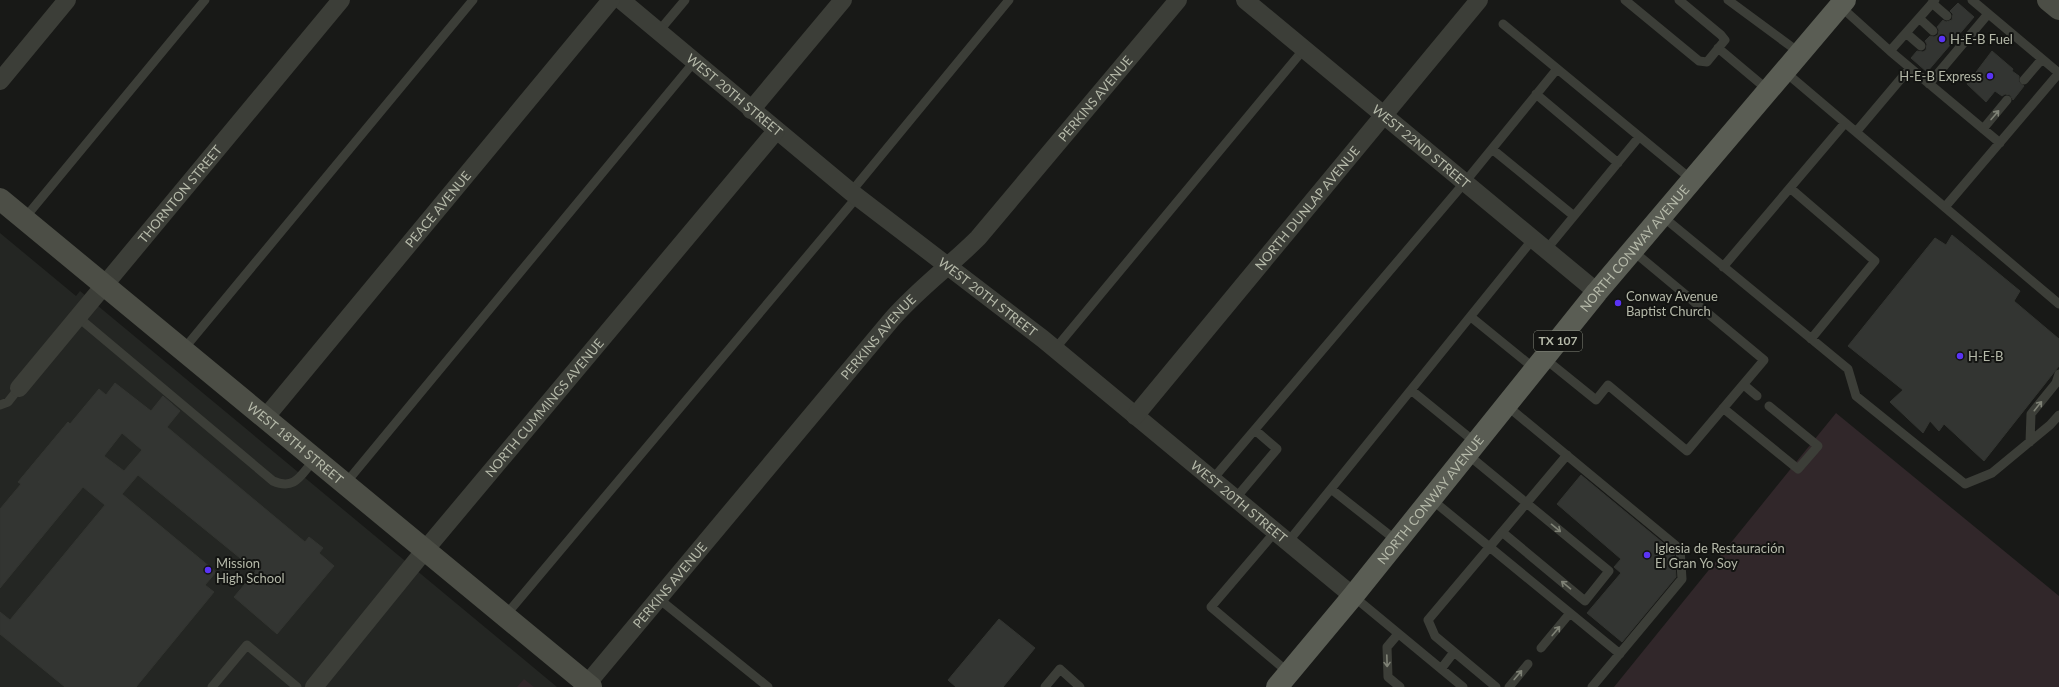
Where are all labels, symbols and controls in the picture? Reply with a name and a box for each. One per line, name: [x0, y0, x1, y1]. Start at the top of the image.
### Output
place label: H-E-B Fuel: [1950, 31, 2013, 47]
marker: H-E-B Fuel: [1937, 34, 1947, 44]
street label: WEST 20TH STREET: [683, 50, 786, 140]
street label: PERKINS AVENUE: [1055, 52, 1136, 145]
place label: H-E-B Express: [1899, 68, 1982, 84]
marker: H-E-B Express: [1985, 71, 1995, 81]
street label: WEST 22ND STREET: [1369, 101, 1474, 192]
one-way arrow: [1991, 109, 2000, 120]
street label: THORNTON STREET: [135, 142, 225, 246]
street label: NORTH DUNLAP AVENUE: [1251, 143, 1363, 273]
street label: PEACE AVENUE: [402, 168, 474, 251]
street label: NORTH CONWAY AVENUE: [1577, 182, 1692, 315]
street label: WEST 20TH STREET: [935, 254, 1041, 340]
place label: Conway Avenue Baptist Church: [1626, 288, 1718, 319]
street label: PERKINS AVENUE: [837, 291, 919, 383]
marker: Conway Avenue Baptist Church: [1613, 298, 1623, 308]
road number: TX 107: [1534, 331, 1582, 351]
street label: NORTH CUMMINGS AVENUE: [482, 335, 607, 480]
place label: H-E-B: [1968, 348, 2004, 364]
marker: H-E-B: [1955, 351, 1965, 361]
street label: WEST 18TH STREET: [244, 398, 347, 488]
one-way arrow: [2034, 400, 2042, 411]
street label: NORTH CONWAY AVENUE: [1374, 432, 1487, 567]
street label: WEST 20TH STREET: [1188, 457, 1291, 546]
one-way arrow: [1551, 523, 1562, 532]
street label: PERKINS AVENUE: [629, 539, 710, 631]
place label: Iglesia de Restauración El Gran Yo Soy: [1655, 540, 1785, 571]
marker: Iglesia de Restauración El Gran Yo Soy: [1642, 550, 1652, 560]
place label: Mission High School: [216, 555, 285, 586]
marker: Mission High School: [203, 565, 213, 575]
one-way arrow: [1561, 581, 1572, 590]
one-way arrow: [1551, 625, 1560, 636]
one-way arrow: [1384, 654, 1391, 667]
one-way arrow: [1514, 670, 1523, 681]

